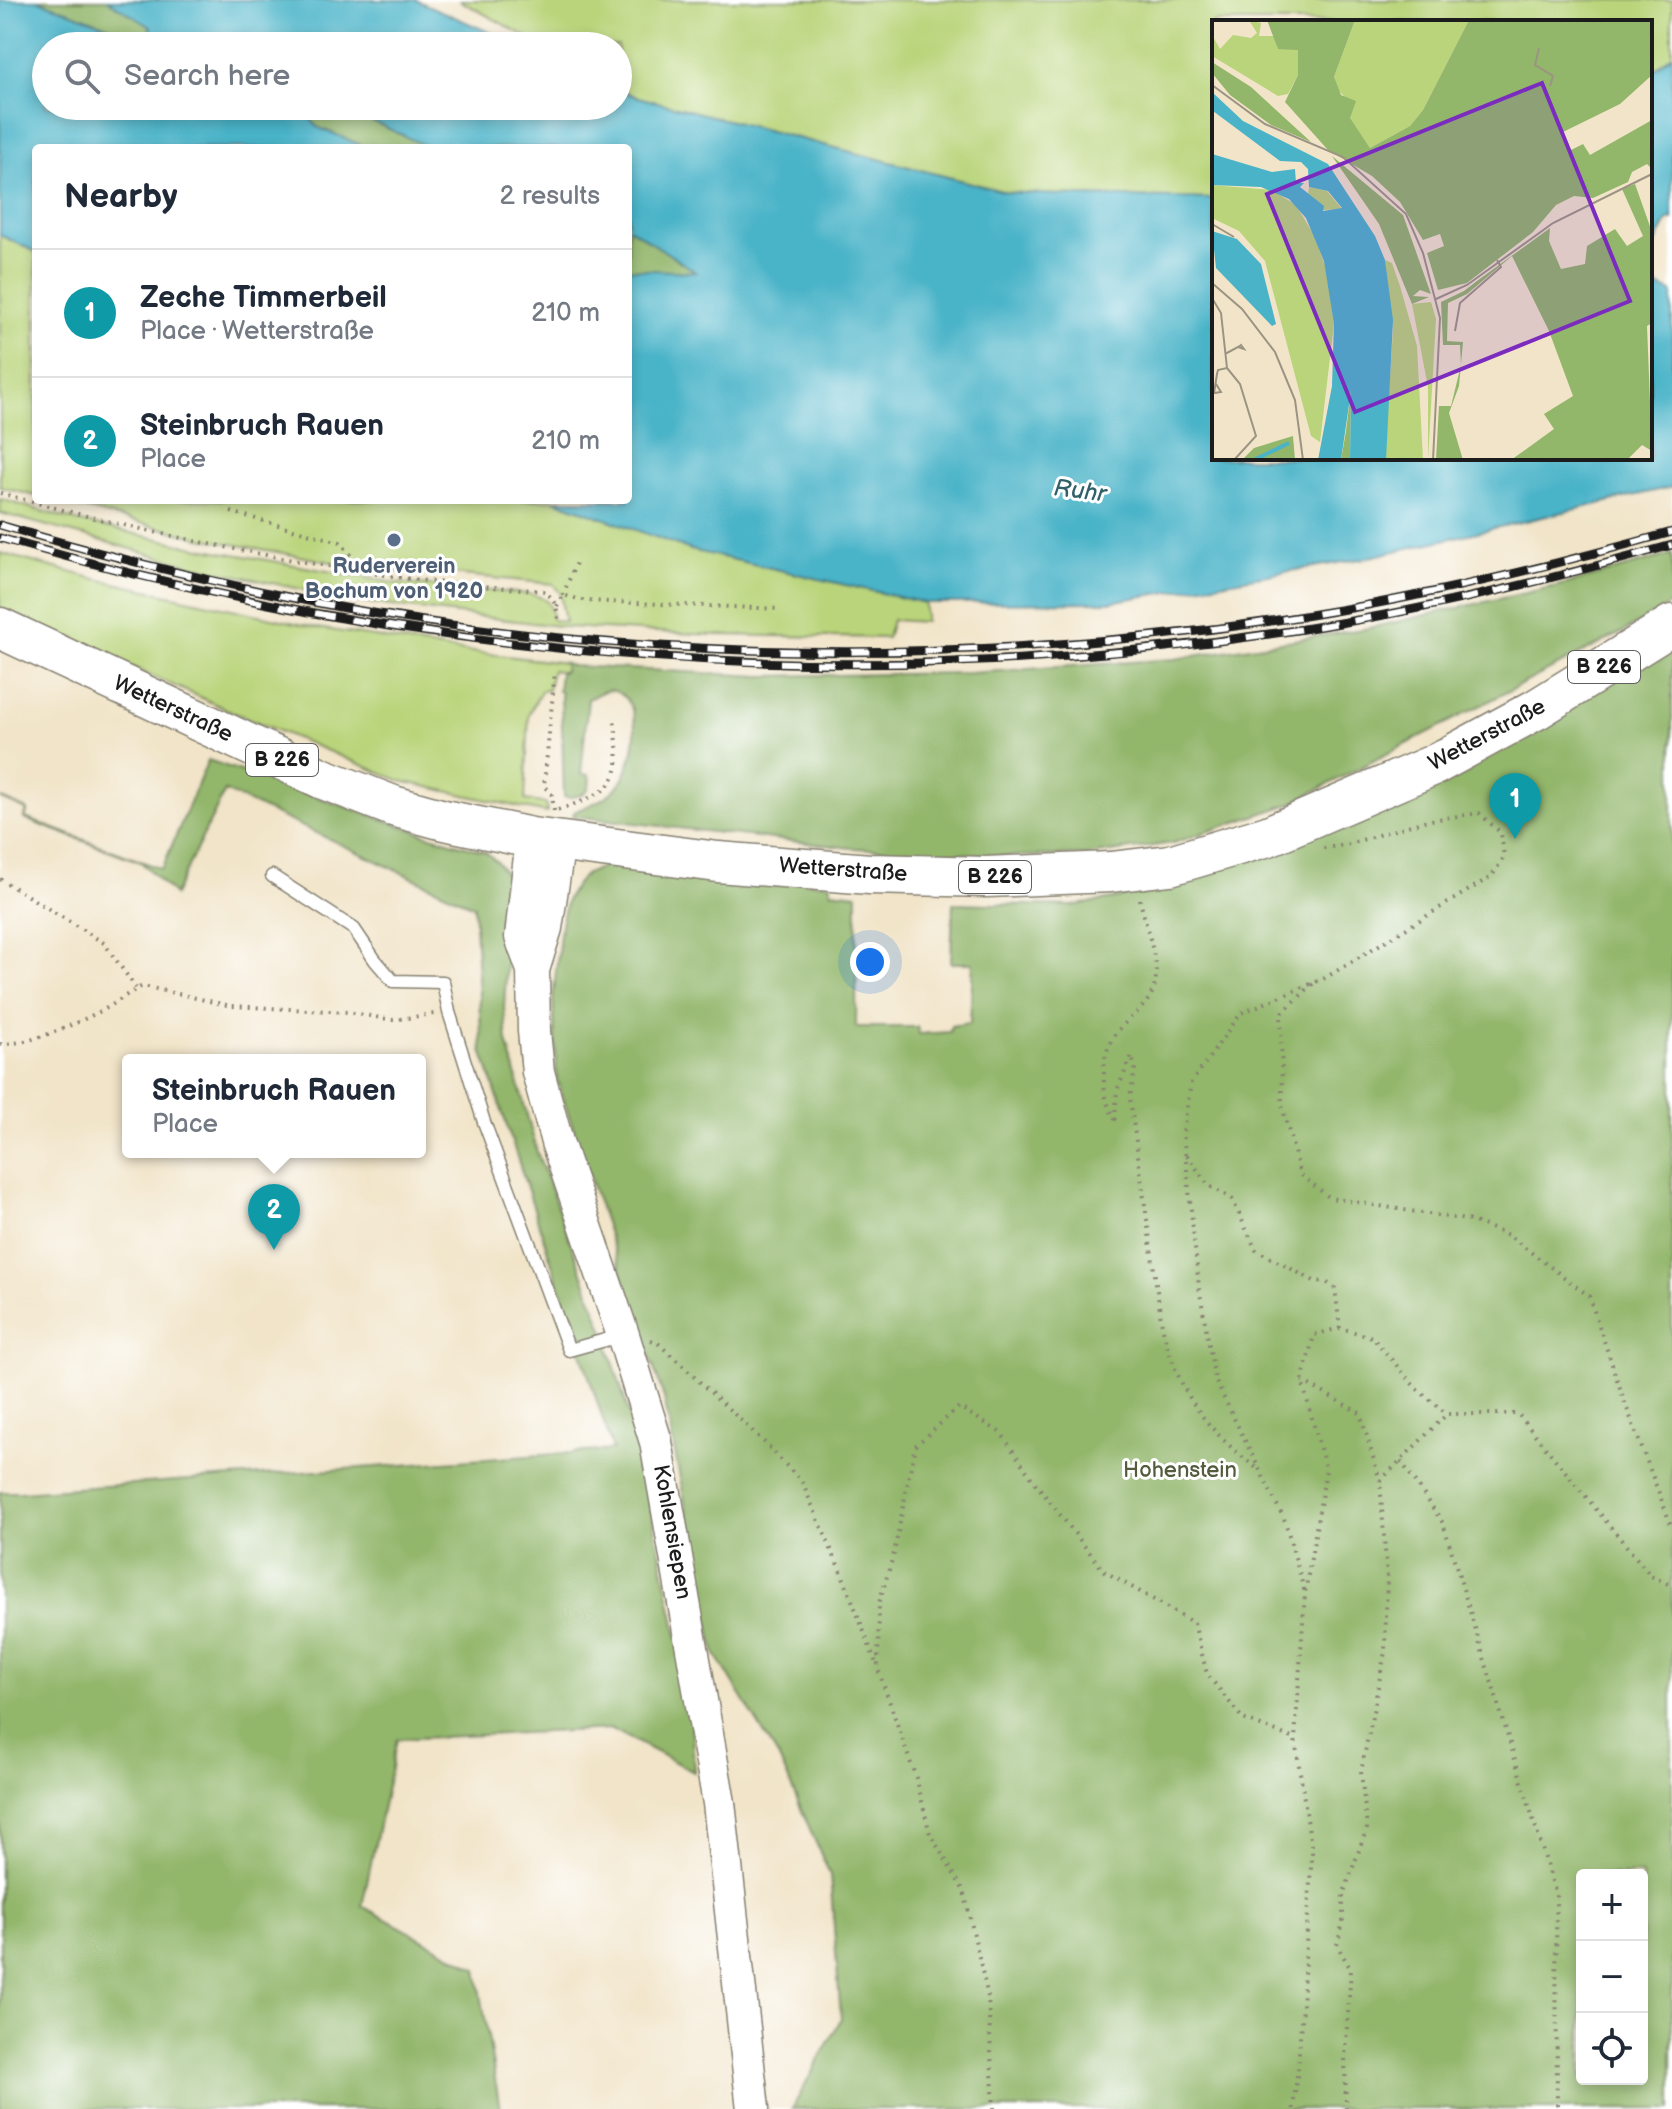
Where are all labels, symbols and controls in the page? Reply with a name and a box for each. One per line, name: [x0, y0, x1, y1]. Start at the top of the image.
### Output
inset map: [1212, 20, 1652, 460]
search box: [32, 32, 632, 120]
icon: search: [60, 54, 104, 98]
text: Search here: [124, 58, 290, 94]
text: Nearby: [64, 176, 178, 217]
text: 2 results: [500, 181, 600, 212]
text: Zeche Timmerbeil: [140, 280, 387, 316]
text: 1: [85, 298, 95, 329]
text: 210 m: [531, 298, 600, 329]
text: Place · Wetterstraße: [140, 316, 374, 347]
text: Steinbruch Rauen: [140, 408, 384, 444]
text: 2: [82, 426, 98, 457]
text: 210 m: [531, 426, 600, 457]
text: Place: [140, 444, 206, 475]
water label: Ruhr: [1052, 473, 1110, 509]
marker: Ruderverein Bochum von 1920: [385, 531, 403, 549]
place label: Ruderverein Bochum von 1920: [305, 553, 483, 605]
road number: B 226: [1568, 651, 1640, 683]
street label: Wetterstraße: [109, 670, 237, 748]
street label: Wetterstraße: [1424, 693, 1550, 777]
road number: B 226: [246, 744, 318, 776]
pin: 1: [1489, 773, 1541, 839]
street label: Wetterstraße: [778, 852, 908, 888]
road number: B 226: [959, 861, 1031, 893]
your location: [850, 942, 890, 982]
popup: [122, 1054, 426, 1158]
text: Steinbruch Rauen: [152, 1073, 396, 1109]
text: Place: [152, 1109, 218, 1140]
pin: 2: [248, 1184, 300, 1250]
park label: Hohenstein: [1123, 1457, 1237, 1484]
street label: Kohlensiepen: [647, 1463, 697, 1601]
map controls: [1576, 1869, 1648, 2085]
button: +: [1576, 1869, 1648, 1941]
button: −: [1576, 1941, 1648, 2013]
button: locate: [1576, 2013, 1648, 2085]

